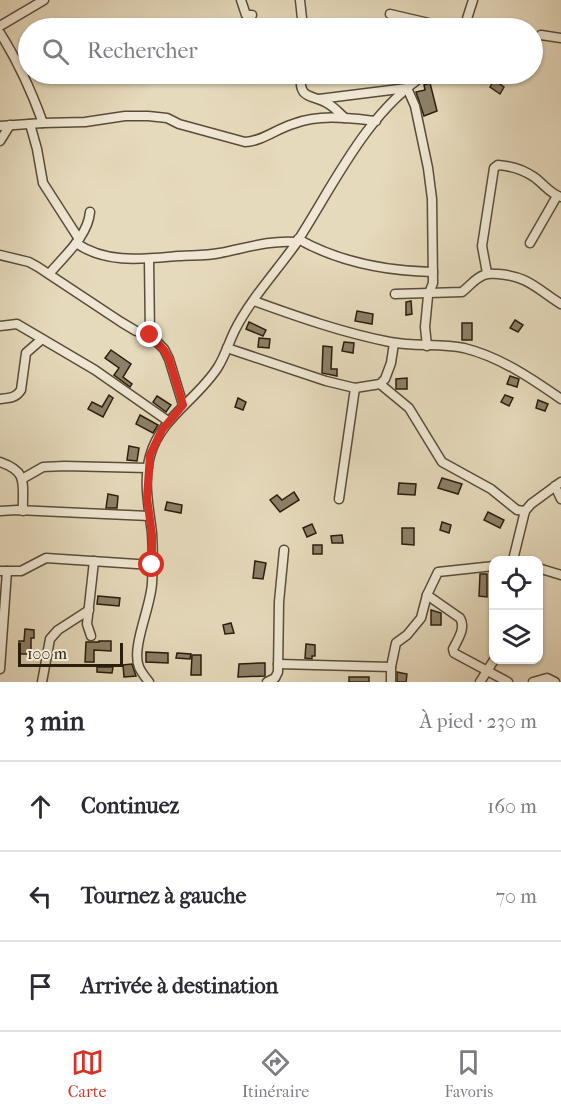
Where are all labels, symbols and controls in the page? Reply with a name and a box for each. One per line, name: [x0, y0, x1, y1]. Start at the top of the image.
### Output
search box: [18, 18, 543, 84]
icon: search: [39, 35, 72, 68]
text: Rechercher: [87, 38, 198, 64]
route end: [136, 321, 162, 347]
route start: [138, 551, 164, 577]
map controls: [489, 556, 543, 664]
button: locate: [489, 556, 543, 610]
button: layers: [489, 610, 543, 664]
scale bar: [18, 640, 123, 668]
text: 100 m: [27, 644, 67, 663]
text: 3 min: [24, 706, 85, 737]
text: À pied · 230 m: [419, 710, 537, 733]
icon: ahead: [24, 790, 57, 823]
text: Continuez: [81, 793, 179, 819]
text: 160 m: [487, 795, 537, 818]
icon: left: [24, 880, 57, 913]
text: Tournez à gauche: [81, 883, 246, 909]
text: 70 m: [495, 885, 537, 908]
icon: arrive: [24, 970, 57, 1003]
text: Arrivée à destination: [81, 973, 278, 999]
tab: Carte: [68, 1046, 106, 1101]
tab: Itinéraire: [242, 1046, 309, 1101]
tab: Favoris: [445, 1046, 493, 1101]

